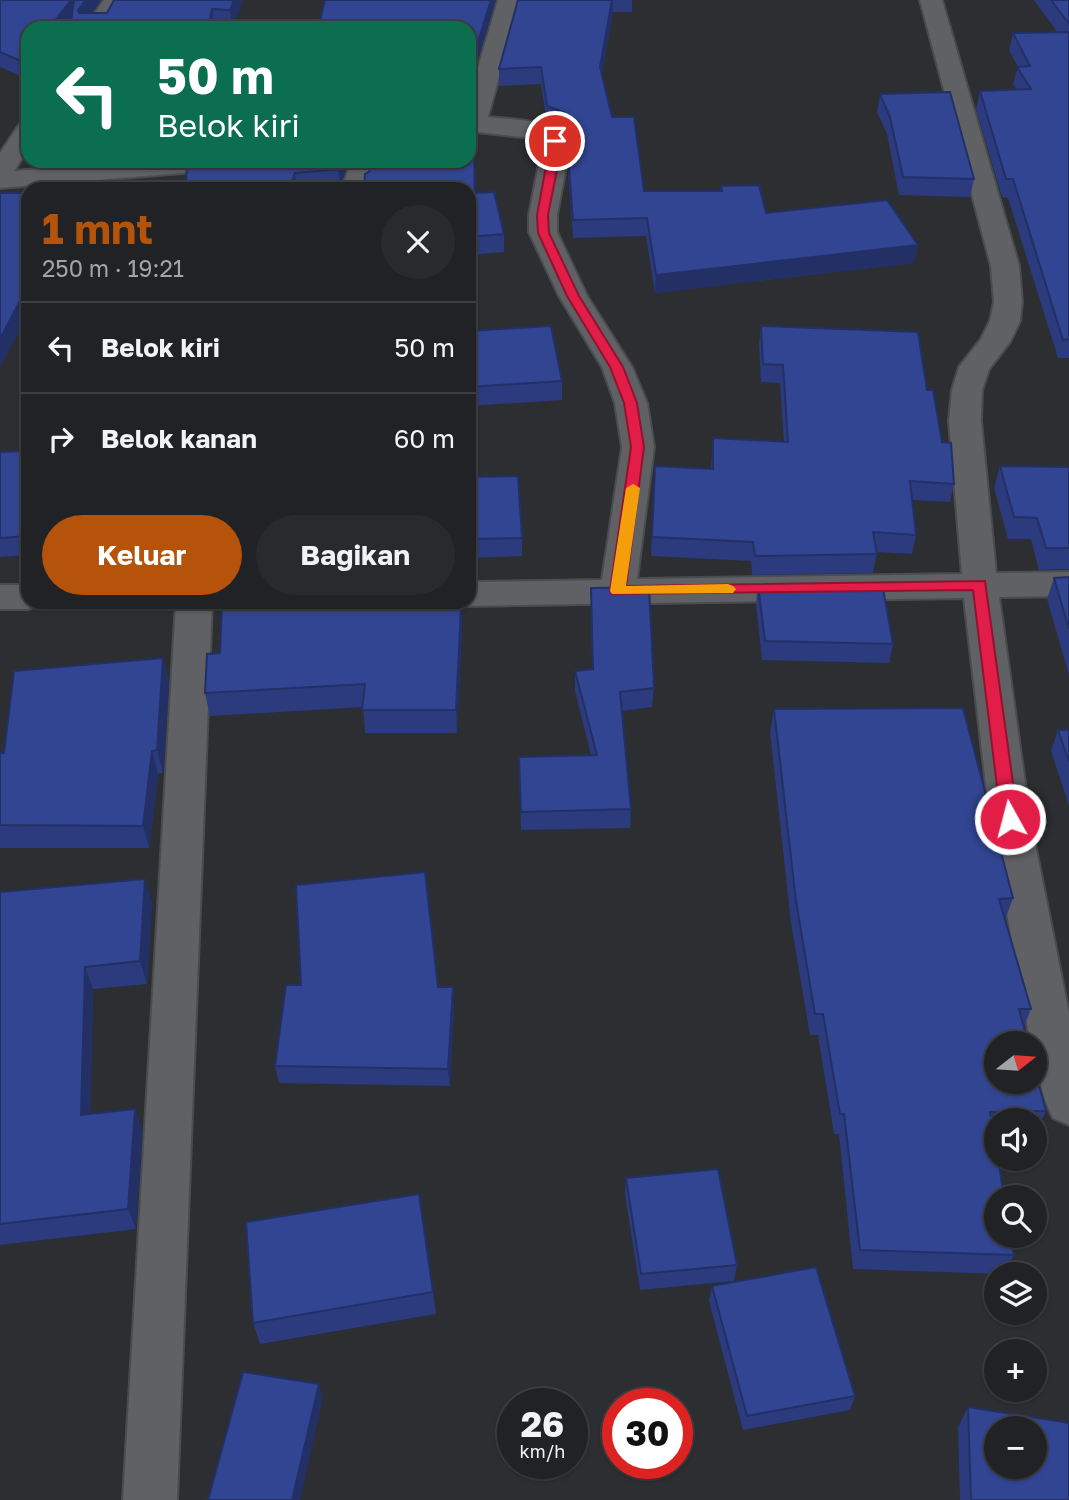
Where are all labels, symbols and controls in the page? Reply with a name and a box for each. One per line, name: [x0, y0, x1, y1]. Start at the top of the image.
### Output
text: 50 m: [157, 46, 274, 105]
icon: left: [42, 49, 133, 140]
text: Belok kiri: [157, 106, 300, 144]
pin: [525, 111, 585, 171]
icon: arrive: [536, 122, 574, 160]
text: 1 mnt: [42, 203, 153, 253]
button: close: [381, 205, 455, 279]
text: 250 m · 19:21: [42, 254, 184, 282]
icon: left: [42, 329, 80, 367]
text: Belok kiri: [101, 332, 220, 363]
text: 50 m: [394, 332, 455, 363]
icon: right: [42, 420, 80, 458]
text: Belok kanan: [101, 423, 257, 454]
text: 60 m: [394, 423, 455, 454]
button: Keluar: [42, 515, 242, 595]
button: Bagikan: [256, 515, 455, 595]
position arrow: [973, 782, 1047, 856]
north arrow: [984, 1031, 1046, 1094]
map controls: [984, 1031, 1047, 1479]
button: sound: [984, 1108, 1047, 1171]
button: search: [984, 1185, 1047, 1248]
button: layers: [984, 1262, 1047, 1325]
button: +: [984, 1339, 1047, 1402]
speed limit sign: 30: [602, 1388, 693, 1479]
text: 26: [521, 1403, 564, 1445]
button: −: [984, 1416, 1047, 1479]
text: km/h: [520, 1440, 565, 1462]

